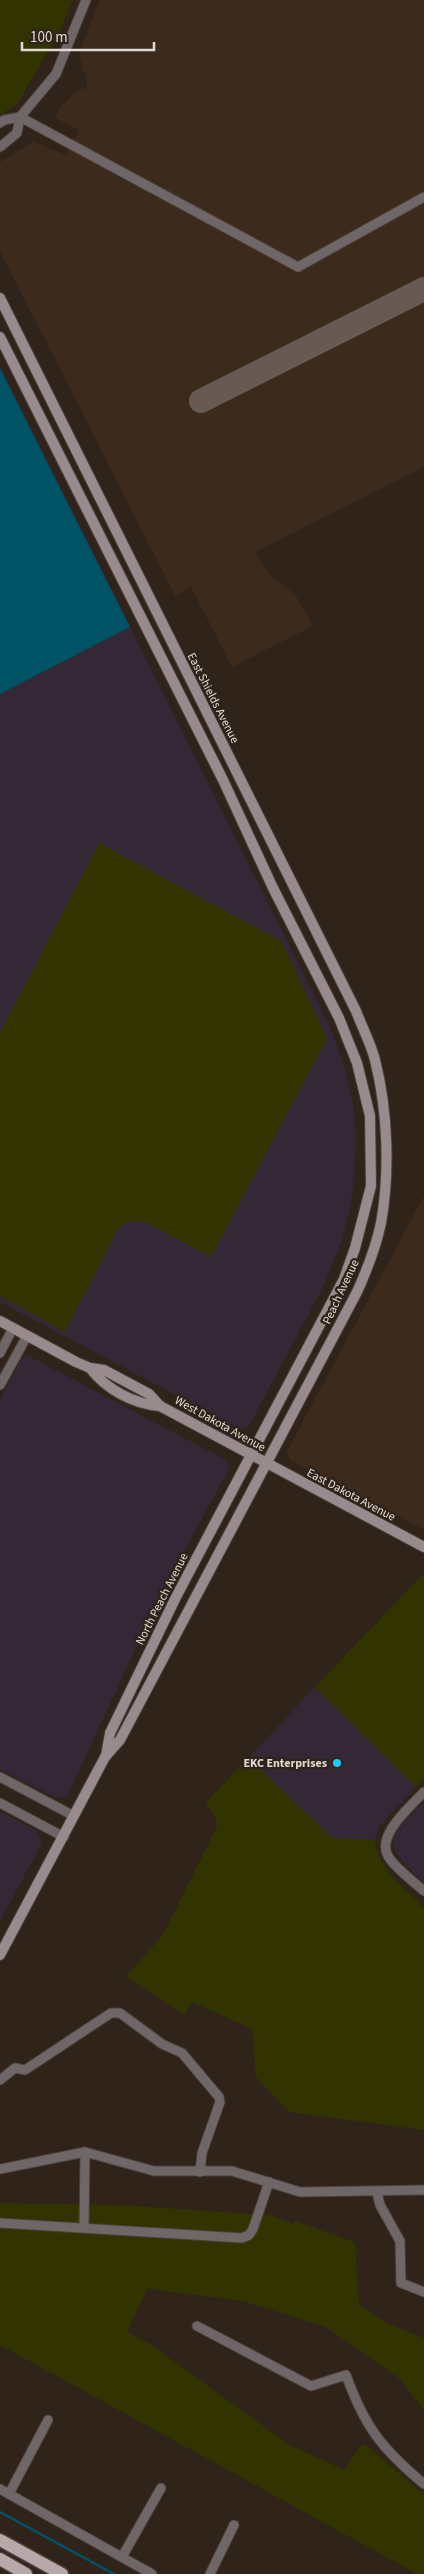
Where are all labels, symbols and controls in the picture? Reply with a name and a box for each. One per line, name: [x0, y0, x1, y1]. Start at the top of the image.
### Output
scale bar: [22, 20, 155, 52]
text: 100 m: [30, 27, 68, 48]
street label: East Shields Avenue: [183, 650, 243, 746]
street label: Peach Avenue: [319, 1257, 363, 1327]
street label: West Dakota Avenue: [172, 1392, 268, 1456]
street label: East Dakota Avenue: [304, 1464, 398, 1526]
street label: North Peach Avenue: [131, 1550, 193, 1648]
place label: EKC Enterprises: [243, 1755, 327, 1772]
marker: EKC Enterprises: [331, 1757, 343, 1769]

